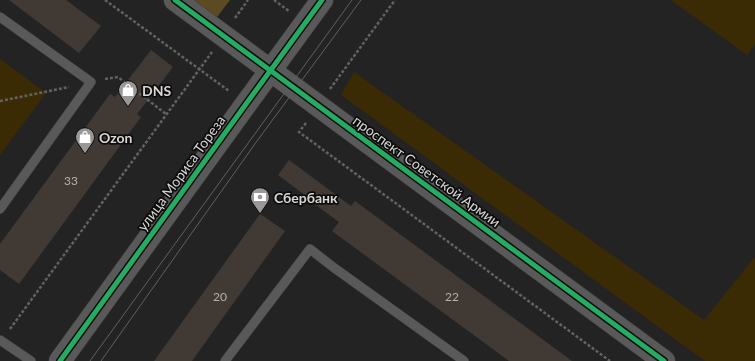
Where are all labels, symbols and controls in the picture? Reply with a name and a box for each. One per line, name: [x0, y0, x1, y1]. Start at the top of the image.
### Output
shop icon: DNS: [117, 79, 139, 107]
place label: DNS: [142, 82, 171, 99]
street label: улица Мориса Тореза: [133, 112, 229, 234]
street label: проспект Советской Армии: [350, 112, 504, 230]
shop icon: Ozon: [74, 126, 96, 154]
place label: Ozon: [99, 129, 133, 146]
house number: 33: [64, 173, 78, 188]
bank icon: Сбербанк: [249, 186, 271, 214]
place label: Сбербанк: [274, 189, 338, 206]
house number: 20: [213, 289, 227, 304]
house number: 22: [445, 289, 459, 304]

